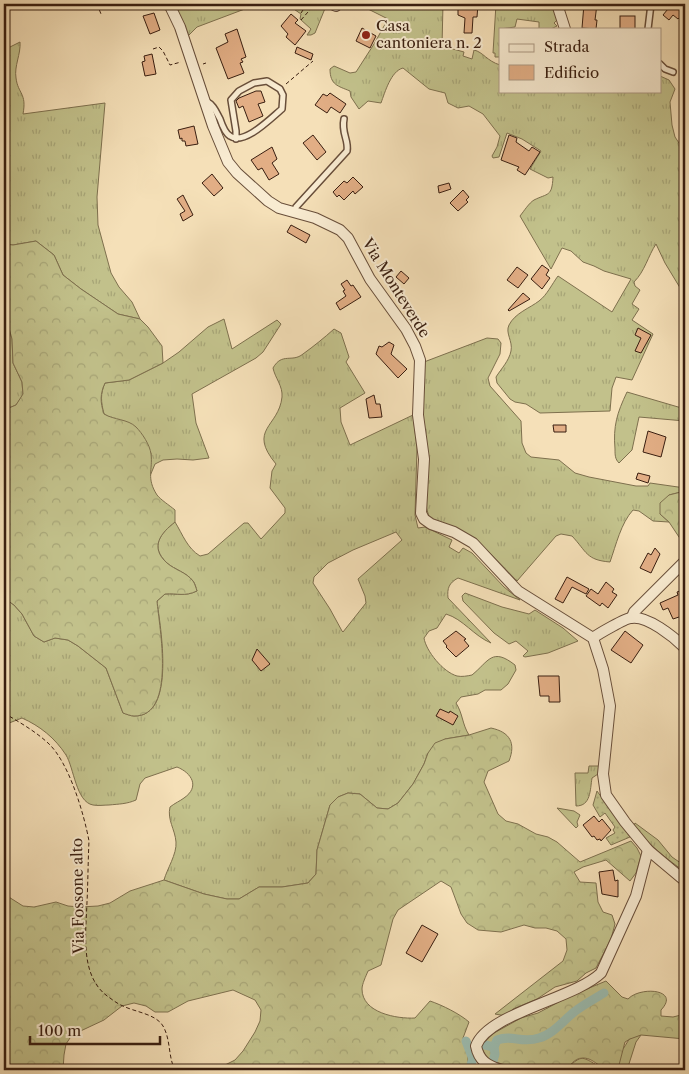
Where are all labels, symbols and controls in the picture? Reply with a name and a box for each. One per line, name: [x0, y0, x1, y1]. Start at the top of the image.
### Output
place label: Casa cantoniera n. 2: [376, 16, 482, 52]
legend: [499, 28, 662, 92]
marker: Casa cantoniera n. 2: [360, 29, 372, 41]
text: Strada: [544, 37, 590, 56]
text: Edificio: [544, 63, 599, 82]
street label: Via Monteverde: [358, 234, 435, 341]
street label: Via Fossone alto: [67, 838, 88, 955]
scale bar: [30, 1014, 160, 1046]
text: 100 m: [38, 1021, 81, 1040]

